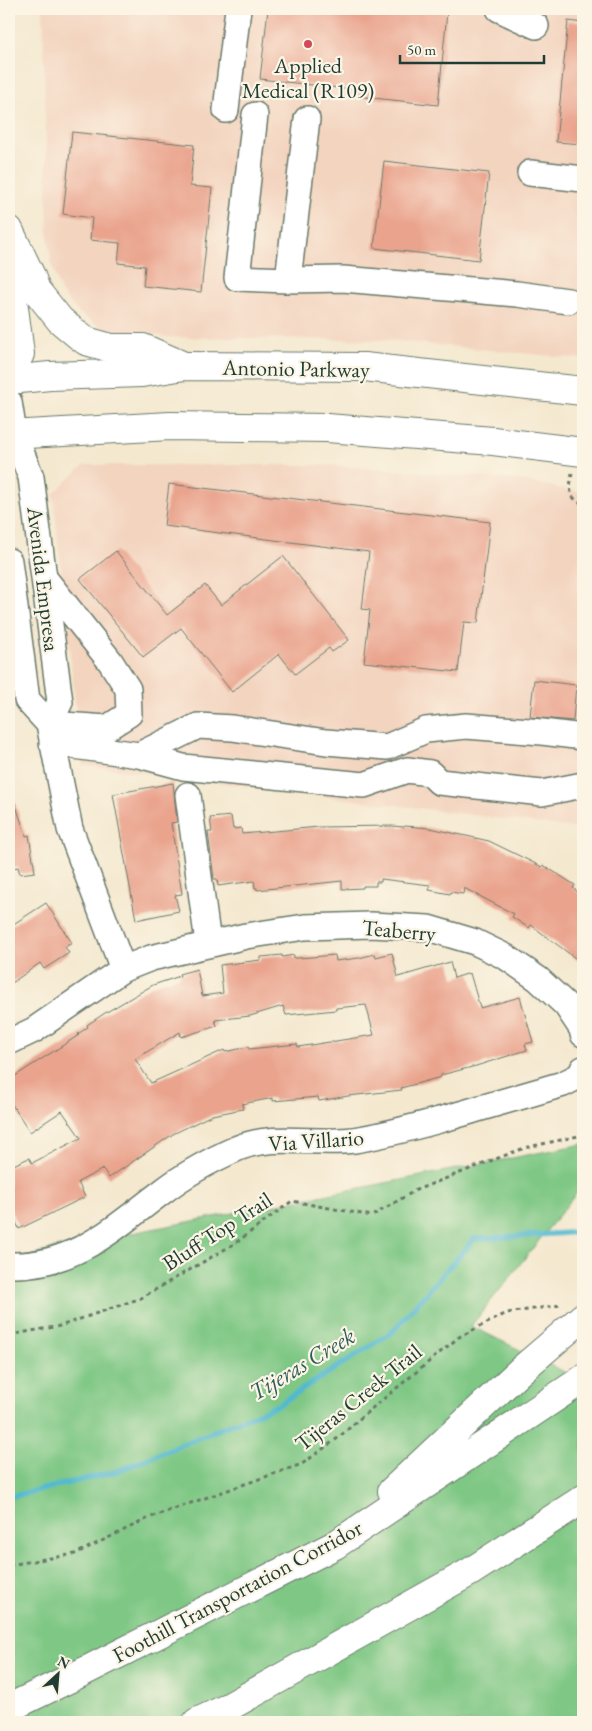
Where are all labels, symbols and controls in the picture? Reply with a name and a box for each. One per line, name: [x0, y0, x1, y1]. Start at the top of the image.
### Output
scale bar: [400, 32, 543, 64]
marker: Applied Medical (R109): [302, 38, 314, 50]
text: 50 m: [407, 40, 436, 59]
place label: Applied Medical (R109): [242, 51, 374, 105]
street label: Antonio Parkway: [221, 353, 370, 384]
street label: Avenida Empresa: [20, 504, 67, 653]
street label: Teaberry: [361, 913, 437, 948]
street label: Via Villario: [267, 1123, 365, 1158]
street label: Bluff Top Trail: [157, 1185, 278, 1278]
water label: Tijeras Creek: [243, 1320, 360, 1407]
street label: Tijeras Creek Trail: [289, 1337, 428, 1458]
street label: Foothill Transportation Corridor: [107, 1513, 368, 1670]
north arrow: [32, 1648, 82, 1698]
text: N: [55, 1652, 73, 1673]

